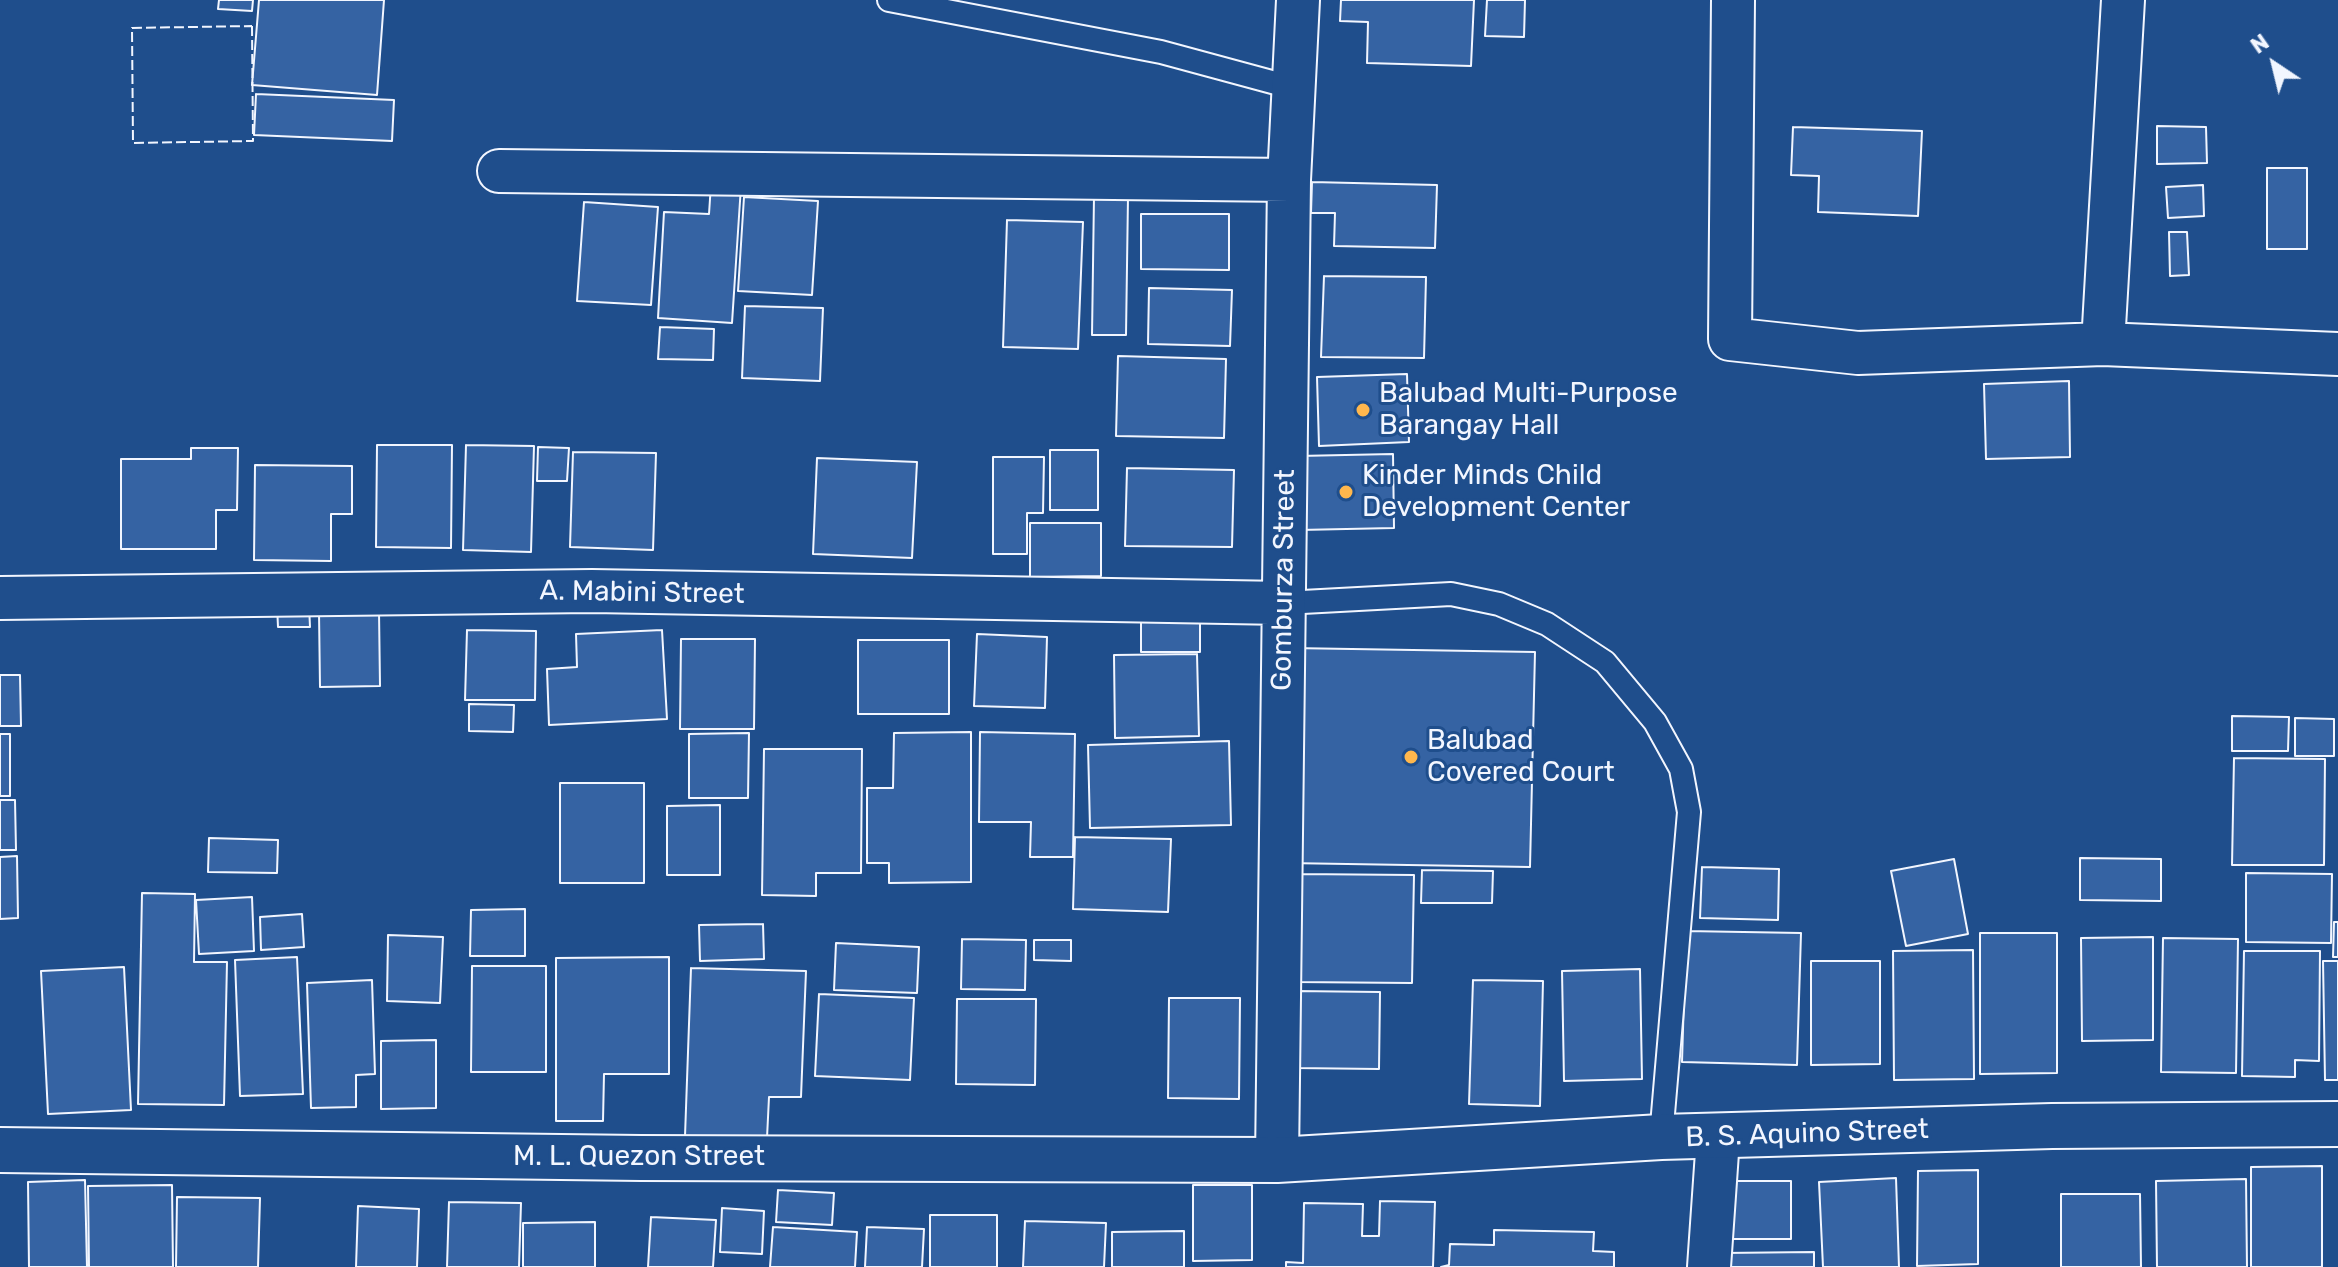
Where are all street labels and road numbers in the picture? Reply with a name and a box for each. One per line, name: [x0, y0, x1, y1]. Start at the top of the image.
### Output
street label: Gomburza Street: [1265, 469, 1303, 691]
street label: A. Mabini Street: [539, 574, 745, 612]
street label: B. S. Aquino Street: [1685, 1113, 1929, 1155]
street label: M. L. Quezon Street: [513, 1140, 765, 1174]

